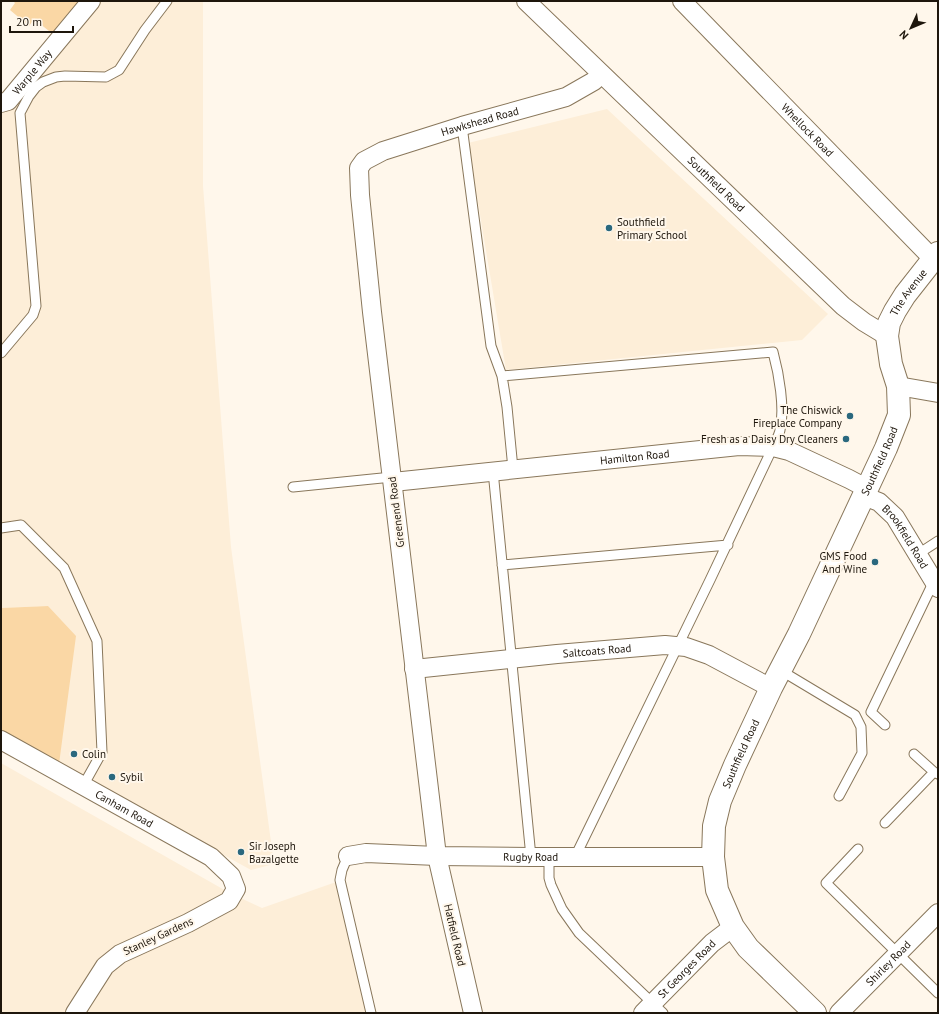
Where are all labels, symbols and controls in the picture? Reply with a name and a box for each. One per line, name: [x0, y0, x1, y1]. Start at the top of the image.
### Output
scale bar: [10, 8, 73, 34]
north arrow: [891, 8, 931, 48]
text: 20 m: [16, 14, 42, 29]
text: N: [896, 27, 911, 42]
street label: Warple Way: [9, 46, 55, 97]
street label: Whellock Road: [778, 100, 837, 160]
street label: Hawkshead Road: [439, 104, 520, 139]
street label: Southfield Road: [685, 153, 748, 215]
place label: Southfield Primary School: [617, 215, 688, 242]
marker: Southfield Primary School: [604, 223, 614, 233]
street label: The Avenue: [887, 266, 930, 318]
place label: The Chiswick Fireplace Company: [753, 403, 843, 430]
marker: The Chiswick Fireplace Company: [845, 411, 855, 421]
street label: Southfield Road: [858, 424, 901, 498]
place label: Fresh as a Daisy Dry Cleaners: [701, 432, 838, 446]
marker: Fresh as a Daisy Dry Cleaners: [841, 434, 851, 444]
street label: Hamilton Road: [599, 446, 670, 467]
street label: Greenend Road: [385, 476, 407, 548]
street label: Brookfield Road: [879, 501, 932, 571]
place label: GMS Food And Wine: [819, 549, 867, 576]
marker: GMS Food And Wine: [870, 557, 880, 567]
street label: Saltcoats Road: [562, 641, 632, 660]
street label: Southfield Road: [719, 717, 762, 790]
place label: Colin: [82, 747, 106, 761]
marker: Colin: [69, 749, 79, 759]
place label: Sybil: [120, 770, 144, 784]
marker: Sybil: [107, 772, 117, 782]
street label: Canham Road: [93, 787, 156, 830]
place label: Sir Joseph Bazalgette: [249, 839, 299, 866]
marker: Sir Joseph Bazalgette: [236, 847, 246, 857]
street label: Rugby Road: [503, 850, 558, 864]
street label: Hatfield Road: [441, 903, 469, 968]
street label: Stanley Gardens: [121, 914, 195, 958]
street label: St Georges Road: [655, 937, 719, 1001]
street label: Shirley Road: [863, 938, 914, 989]

